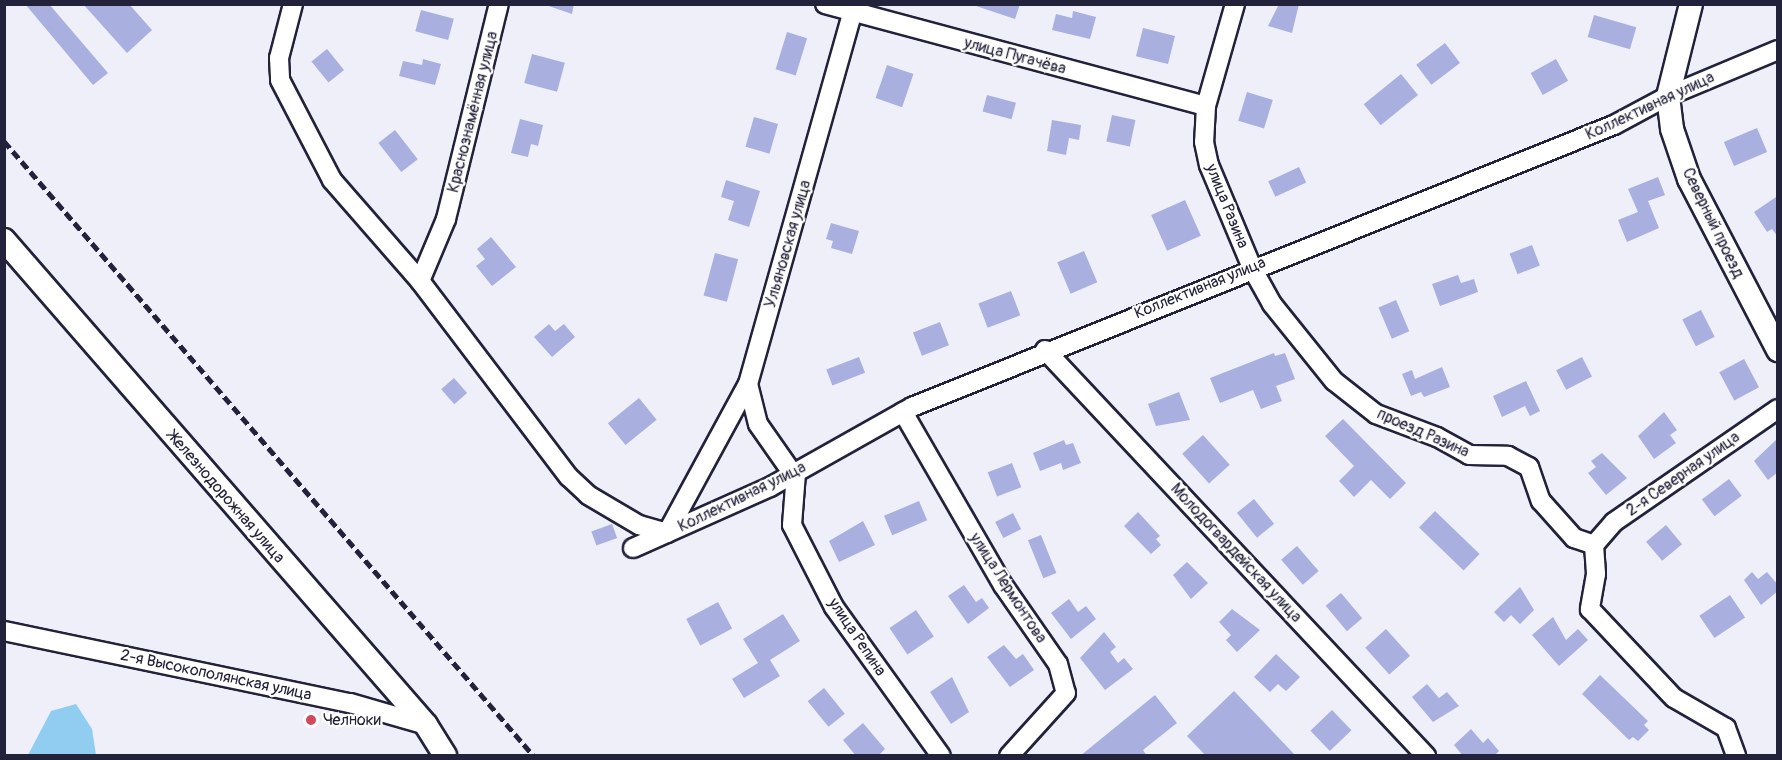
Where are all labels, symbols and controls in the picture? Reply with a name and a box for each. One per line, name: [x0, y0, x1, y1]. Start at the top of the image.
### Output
street label: Краснознамённая улица: [444, 29, 502, 195]
street label: улица Пугачёва: [962, 33, 1068, 79]
street label: Коллективная улица: [1582, 68, 1718, 144]
street label: улица Разина: [1201, 161, 1253, 251]
street label: Северный проезд: [1678, 165, 1748, 281]
street label: Ульяновская улица: [761, 178, 815, 310]
street label: Коллективная улица: [1131, 253, 1269, 323]
street label: проезд Разина: [1374, 404, 1472, 462]
street label: Железнодорожная улица: [163, 427, 289, 567]
street label: 2-я Северная улица: [1623, 428, 1743, 520]
street label: Коллективная улица: [675, 458, 809, 536]
street label: Молодогвардейская улица: [1166, 479, 1306, 627]
street label: улица Лермонтова: [965, 529, 1051, 647]
street label: улица Репина: [824, 594, 890, 680]
street label: 2-я Высокополянская улица: [119, 645, 313, 705]
place label: Челноки: [323, 710, 381, 730]
marker: Челноки: [304, 713, 318, 727]

